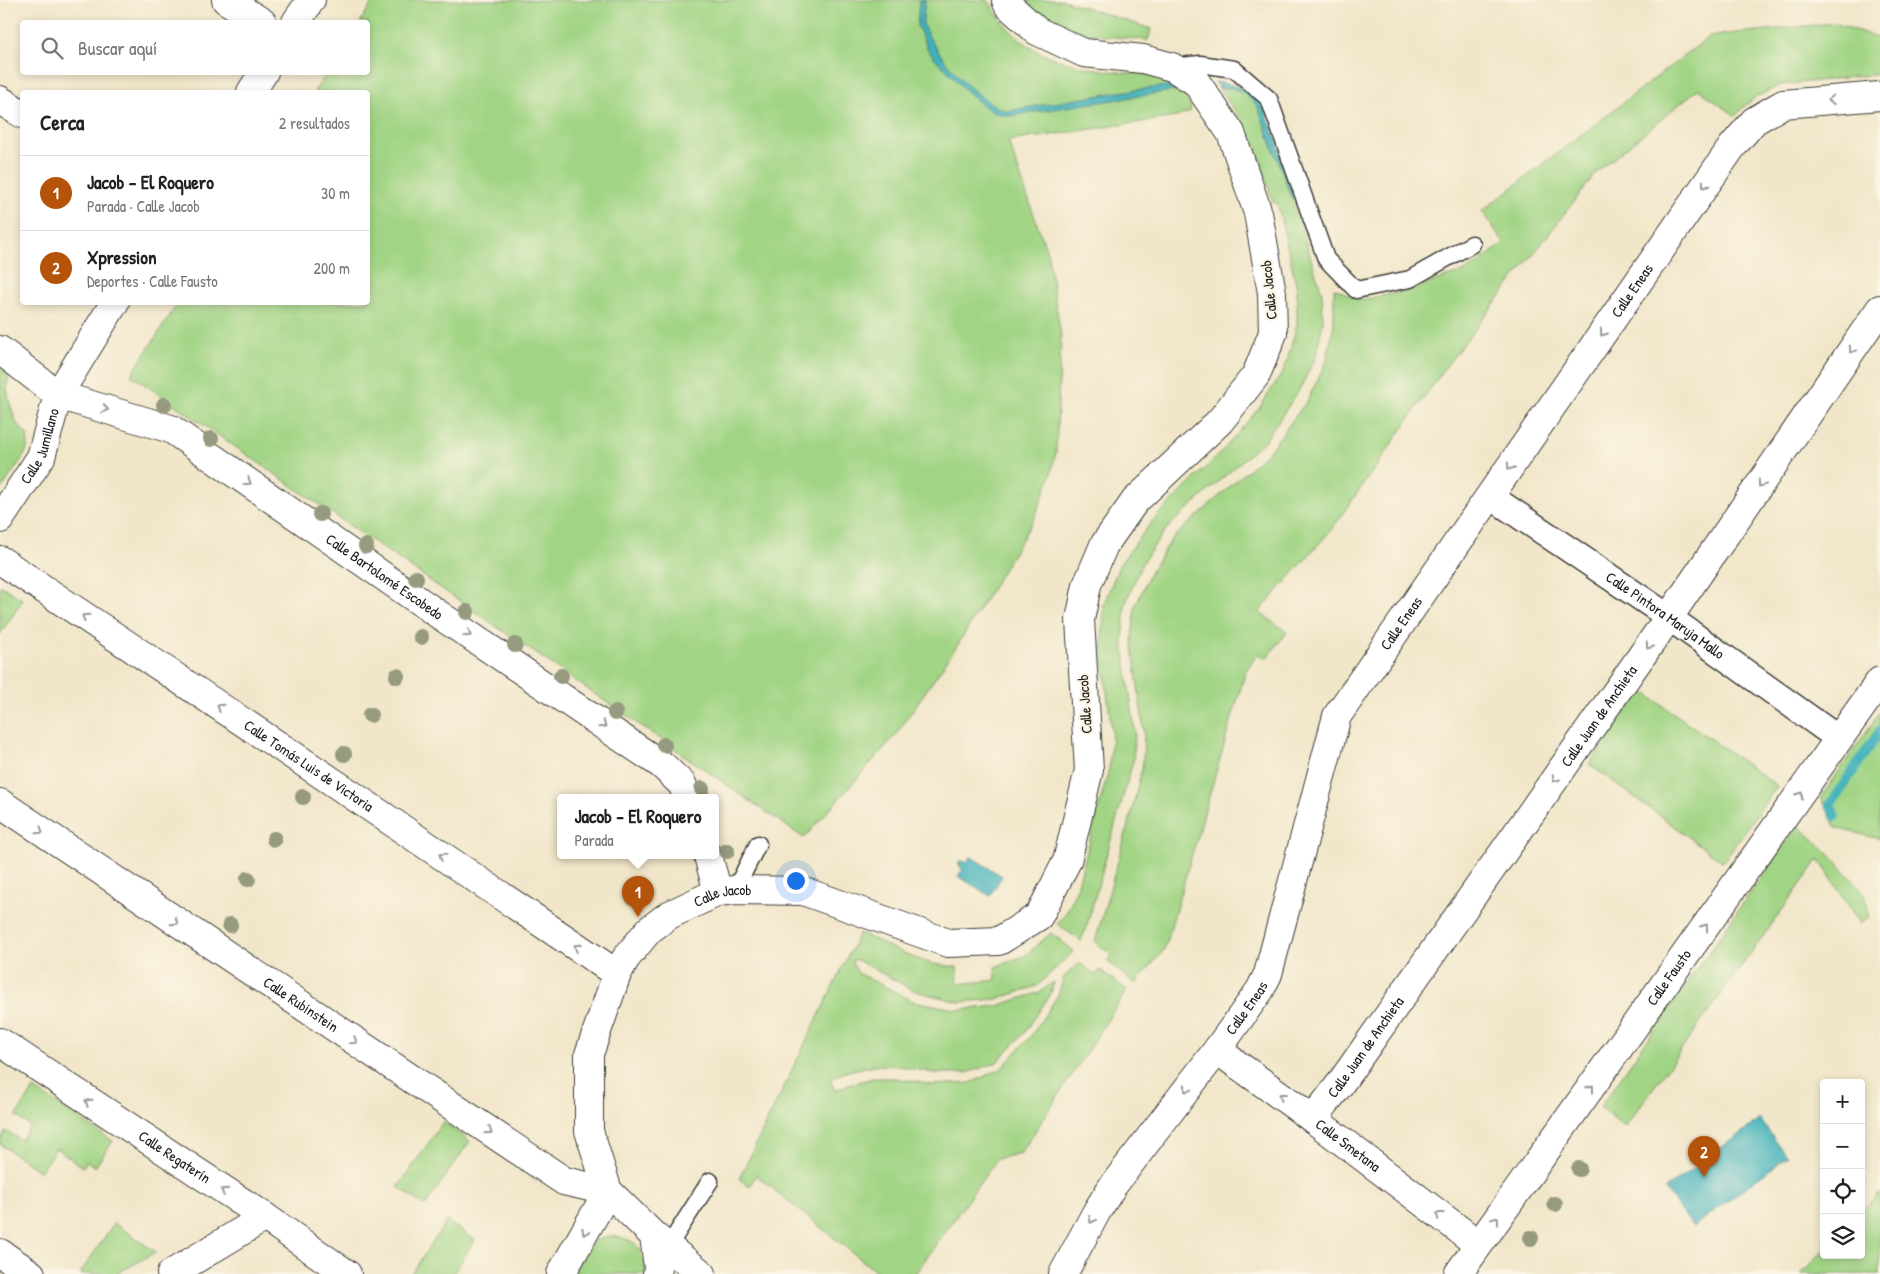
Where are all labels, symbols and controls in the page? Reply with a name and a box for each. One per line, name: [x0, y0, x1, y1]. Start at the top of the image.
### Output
search box: [20, 20, 370, 75]
icon: search: [38, 34, 66, 62]
text: Buscar aquí: [78, 35, 157, 61]
one-way arrow: [1827, 94, 1835, 105]
text: Cerca: [40, 108, 84, 137]
text: 2 resultados: [279, 112, 350, 134]
text: Jacob - El Roquero: [87, 169, 214, 195]
one-way arrow: [1702, 179, 1711, 189]
text: 1: [53, 182, 59, 204]
text: 30 m: [321, 182, 350, 204]
text: Parada · Calle Jacob: [87, 195, 200, 217]
text: Xpression: [87, 244, 157, 270]
text: 2: [52, 257, 60, 279]
text: 200 m: [314, 257, 350, 279]
street label: Calle Jacob: [1255, 259, 1282, 321]
street label: Calle Eneas: [1606, 259, 1658, 322]
text: Deportes · Calle Fausto: [87, 270, 218, 292]
one-way arrow: [1600, 327, 1609, 337]
one-way arrow: [1849, 344, 1859, 353]
one-way arrow: [101, 404, 109, 414]
street label: Calle Jumillano: [15, 406, 64, 488]
one-way arrow: [1507, 461, 1516, 471]
one-way arrow: [242, 476, 252, 485]
one-way arrow: [1758, 478, 1767, 487]
street label: Calle Bartolomé Escobedo: [322, 528, 447, 625]
street label: Calle Pintora Maruja Mallo: [1602, 566, 1729, 664]
street label: Calle Eneas: [1375, 592, 1427, 654]
one-way arrow: [81, 614, 91, 623]
one-way arrow: [463, 628, 472, 638]
one-way arrow: [1646, 640, 1655, 650]
street label: Calle Juan de Anchieta: [1556, 661, 1642, 771]
street label: Calle Jacob: [1072, 674, 1097, 734]
one-way arrow: [217, 704, 226, 713]
street label: Calle Tomás Luis de Victoria: [240, 715, 378, 817]
one-way arrow: [597, 719, 607, 728]
one-way arrow: [1552, 773, 1561, 783]
one-way arrow: [1794, 791, 1803, 801]
popup: [557, 794, 719, 859]
text: Jacob - El Roquero: [575, 803, 701, 829]
one-way arrow: [35, 825, 44, 834]
text: Parada: [575, 829, 614, 851]
one-way arrow: [439, 853, 448, 862]
your location: [783, 868, 809, 894]
pin: 1: [622, 876, 654, 917]
street label: Calle Jacob: [690, 879, 752, 912]
one-way arrow: [170, 915, 179, 925]
one-way arrow: [1699, 923, 1708, 933]
one-way arrow: [573, 944, 583, 953]
street label: Calle Fausto: [1641, 945, 1696, 1010]
street label: Calle Rubinstein: [259, 971, 343, 1037]
street label: Calle Eneas: [1220, 978, 1273, 1039]
street label: Calle Juan de Anchieta: [1322, 992, 1409, 1102]
one-way arrow: [348, 1035, 358, 1044]
map controls: [1820, 1079, 1865, 1259]
button: +: [1820, 1079, 1865, 1124]
one-way arrow: [1184, 1083, 1193, 1093]
one-way arrow: [1585, 1084, 1594, 1094]
one-way arrow: [1278, 1093, 1288, 1102]
one-way arrow: [84, 1098, 93, 1108]
street label: Calle Smetana: [1311, 1113, 1385, 1177]
button: −: [1820, 1124, 1865, 1169]
street label: Calle Regaterín: [134, 1125, 215, 1188]
one-way arrow: [484, 1125, 493, 1134]
pin: 2: [1688, 1136, 1720, 1177]
button: locate: [1820, 1169, 1865, 1214]
one-way arrow: [220, 1187, 229, 1197]
one-way arrow: [1435, 1212, 1445, 1221]
button: layers: [1820, 1214, 1865, 1259]
one-way arrow: [1088, 1215, 1098, 1224]
one-way arrow: [1490, 1216, 1499, 1226]
one-way arrow: [581, 1227, 591, 1236]

